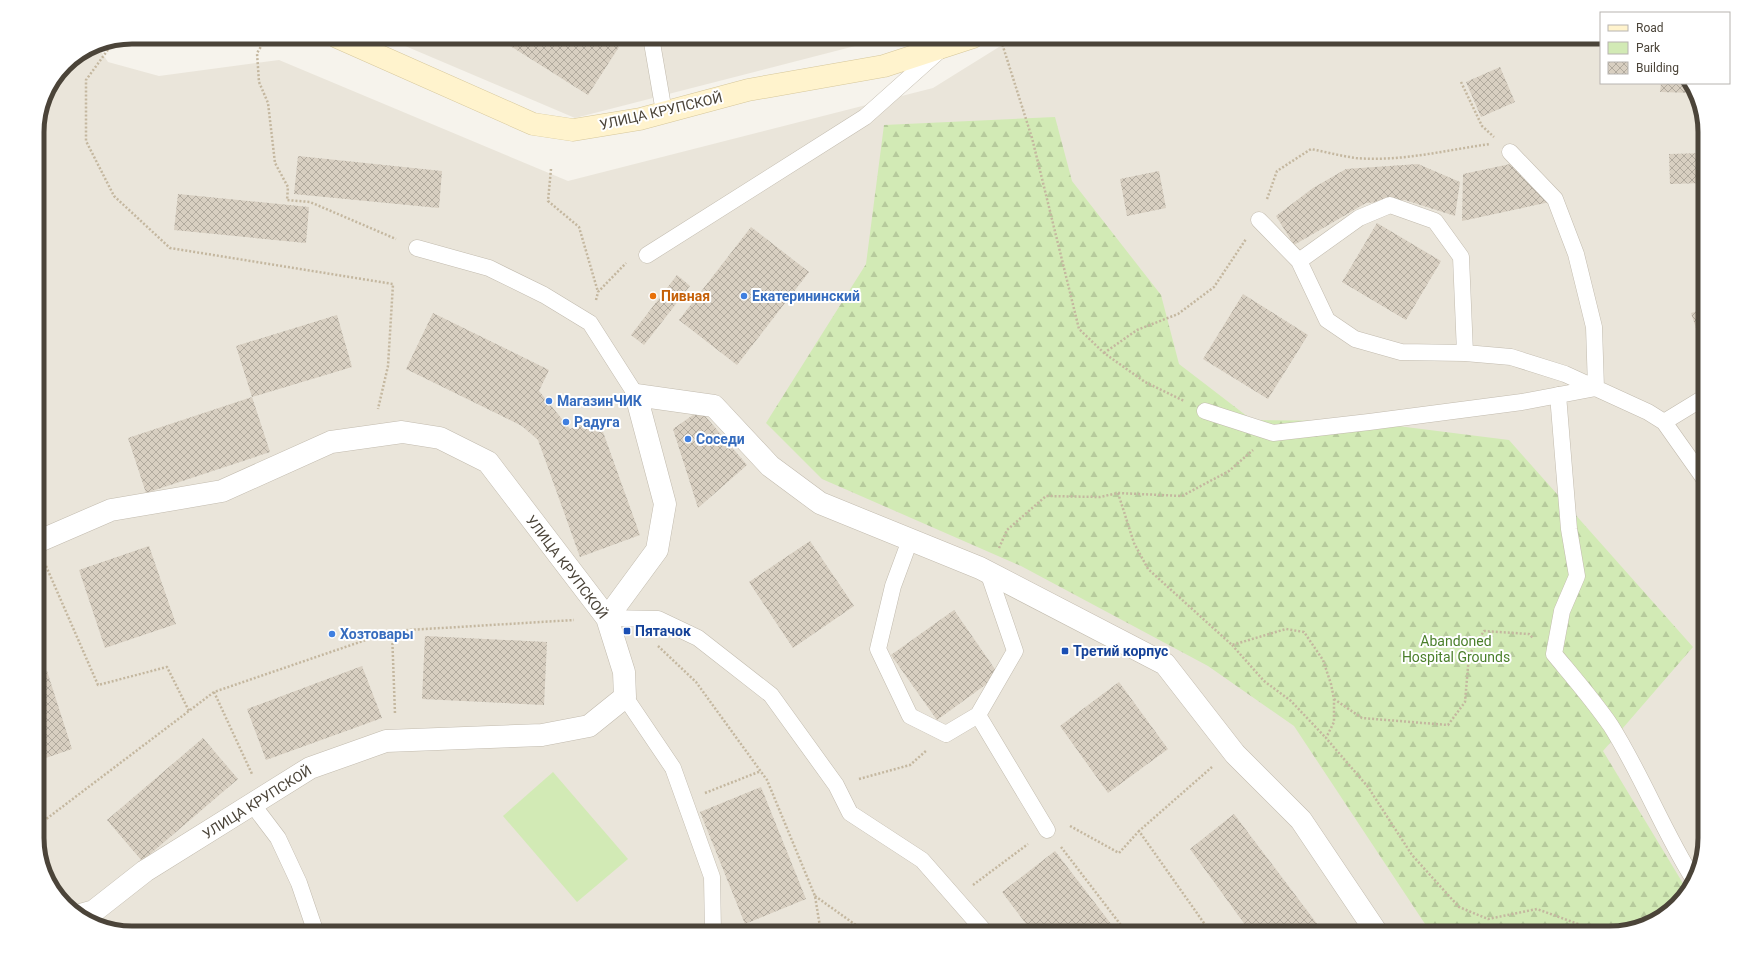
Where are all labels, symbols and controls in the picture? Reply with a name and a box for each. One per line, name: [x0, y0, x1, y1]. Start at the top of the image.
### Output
legend: [1600, 12, 1730, 84]
text: Road: [1636, 21, 1664, 35]
text: Park: [1636, 41, 1661, 55]
text: Building: [1636, 61, 1679, 75]
street label: УЛИЦА КРУПСКОЙ: [598, 89, 724, 133]
place label: Пивная: [661, 288, 710, 304]
place label: Екатерининский: [752, 288, 860, 304]
marker: Пивная: [648, 291, 658, 301]
marker: Екатерининский: [739, 291, 749, 301]
place label: МагазинЧИК: [557, 393, 643, 409]
marker: МагазинЧИК: [544, 396, 554, 406]
place label: Радуга: [574, 414, 620, 430]
marker: Радуга: [561, 417, 571, 427]
place label: Соседи: [696, 431, 745, 447]
marker: Соседи: [683, 434, 693, 444]
street label: УЛИЦА КРУПСКОЙ: [523, 512, 611, 622]
place label: Пятачок: [635, 623, 691, 639]
place label: Хозтовары: [340, 626, 414, 642]
marker: Пятачок: [622, 626, 632, 636]
marker: Хозтовары: [327, 629, 337, 639]
park label: Abandoned Hospital Grounds: [1402, 633, 1510, 665]
place label: Третий корпус: [1073, 643, 1168, 659]
marker: Третий корпус: [1060, 646, 1070, 656]
street label: УЛИЦА КРУПСКОЙ: [200, 762, 314, 842]

